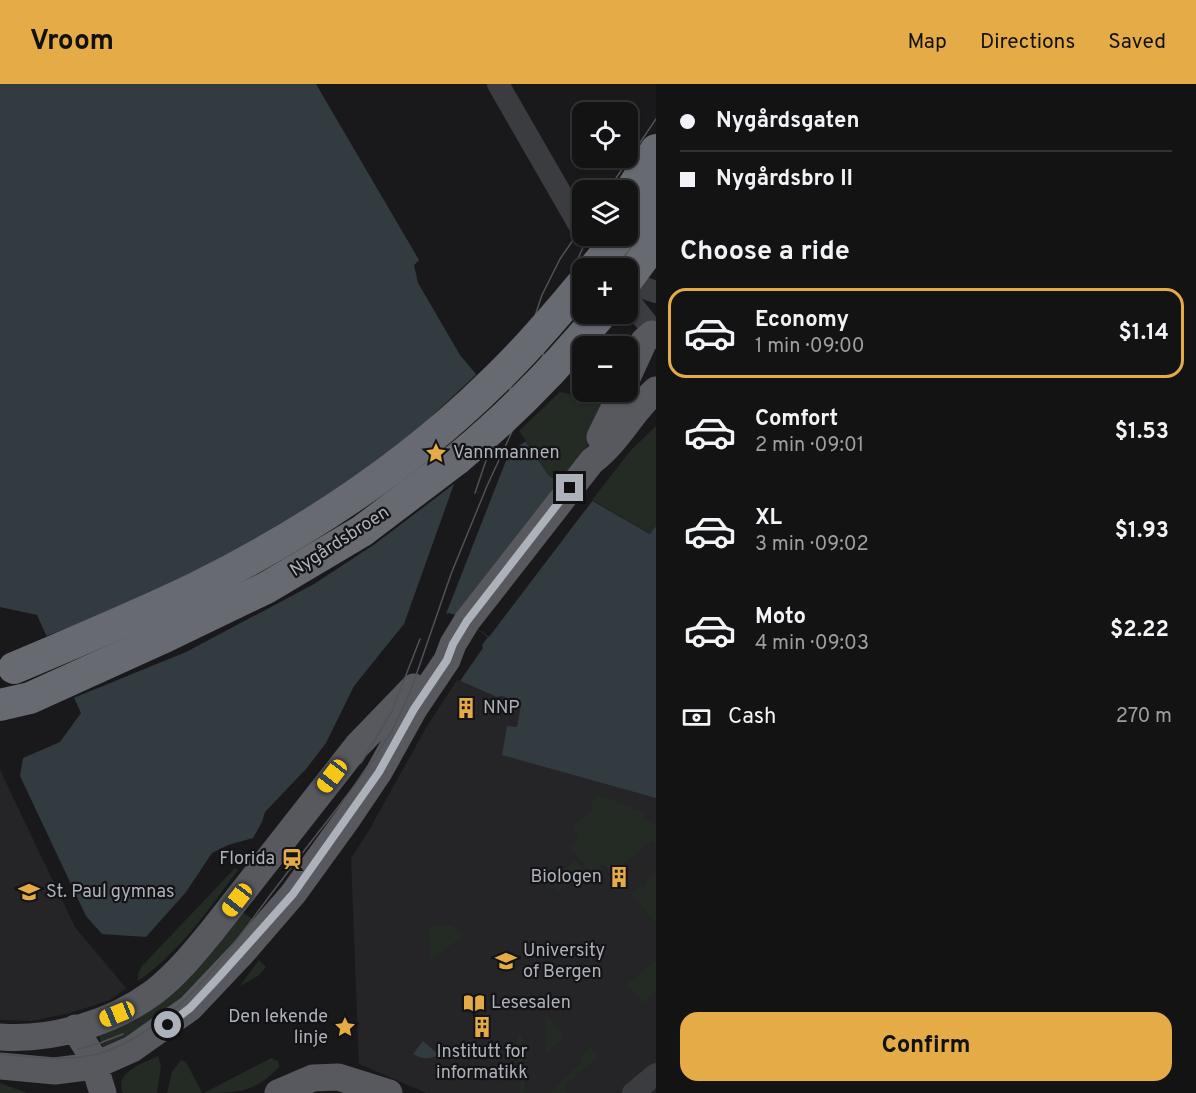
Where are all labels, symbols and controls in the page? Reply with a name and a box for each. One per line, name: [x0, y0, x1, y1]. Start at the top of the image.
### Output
text: Vroom: [30, 24, 114, 60]
text: Map: [907, 29, 947, 56]
text: Directions: [980, 29, 1075, 56]
text: Saved: [1108, 29, 1166, 56]
map controls: [572, 102, 638, 402]
button: locate: [572, 102, 638, 168]
text: Nygårdsgaten: [716, 108, 859, 135]
text: Nygårdsbro II: [716, 166, 853, 193]
button: layers: [572, 180, 638, 246]
text: Choose a ride: [680, 235, 850, 269]
button: +: [572, 258, 638, 324]
icon: car: [683, 306, 737, 360]
text: Economy: [755, 307, 849, 334]
text: $1.14: [1119, 320, 1169, 347]
text: 1 min · 09:00: [755, 334, 865, 360]
button: −: [572, 336, 638, 402]
icon: car: [683, 405, 737, 459]
text: Comfort: [755, 406, 838, 433]
text: $1.53: [1115, 419, 1169, 446]
text: 2 min · 09:01: [755, 433, 864, 459]
place icon: Vannmannen: [424, 441, 448, 465]
place label: Vannmannen: [453, 442, 560, 465]
route end: [556, 474, 583, 501]
street label: Nygårdsbroen: [286, 501, 394, 583]
icon: car: [683, 504, 737, 558]
text: XL: [755, 505, 782, 532]
text: $1.93: [1115, 518, 1169, 545]
text: 3 min · 09:02: [755, 532, 869, 558]
icon: car: [683, 603, 737, 657]
text: Moto: [755, 604, 806, 631]
text: $2.22: [1110, 617, 1169, 644]
text: 4 min · 09:03: [755, 631, 869, 657]
building icon: NNP: [454, 696, 478, 720]
place label: NNP: [483, 697, 520, 720]
icon: cash: [680, 701, 713, 734]
text: Cash: [728, 704, 777, 731]
text: 270 m: [1116, 704, 1172, 730]
car: [314, 756, 350, 796]
station icon: Florida: [280, 847, 304, 871]
place label: Florida: [219, 848, 275, 871]
building icon: Biologen: [607, 865, 631, 889]
place label: Biologen: [530, 866, 602, 889]
school or university icon: St. Paul gymnas: [17, 880, 41, 904]
car: [219, 880, 255, 920]
place label: St. Paul gymnas: [46, 881, 175, 904]
place label: University of Bergen: [523, 940, 605, 984]
school or university icon: University of Bergen: [494, 949, 518, 973]
library icon: Lesesalen: [462, 991, 486, 1015]
place label: Lesesalen: [491, 992, 571, 1015]
car: [97, 999, 137, 1029]
place label: Den lekende linje: [228, 1006, 328, 1050]
route start: [154, 1011, 181, 1038]
button: Confirm: [680, 1012, 1172, 1081]
place icon: Den lekende linje: [333, 1015, 357, 1039]
building icon: Institutt for informatikk: [470, 1015, 494, 1039]
place label: Institutt for informatikk: [436, 1041, 528, 1085]

